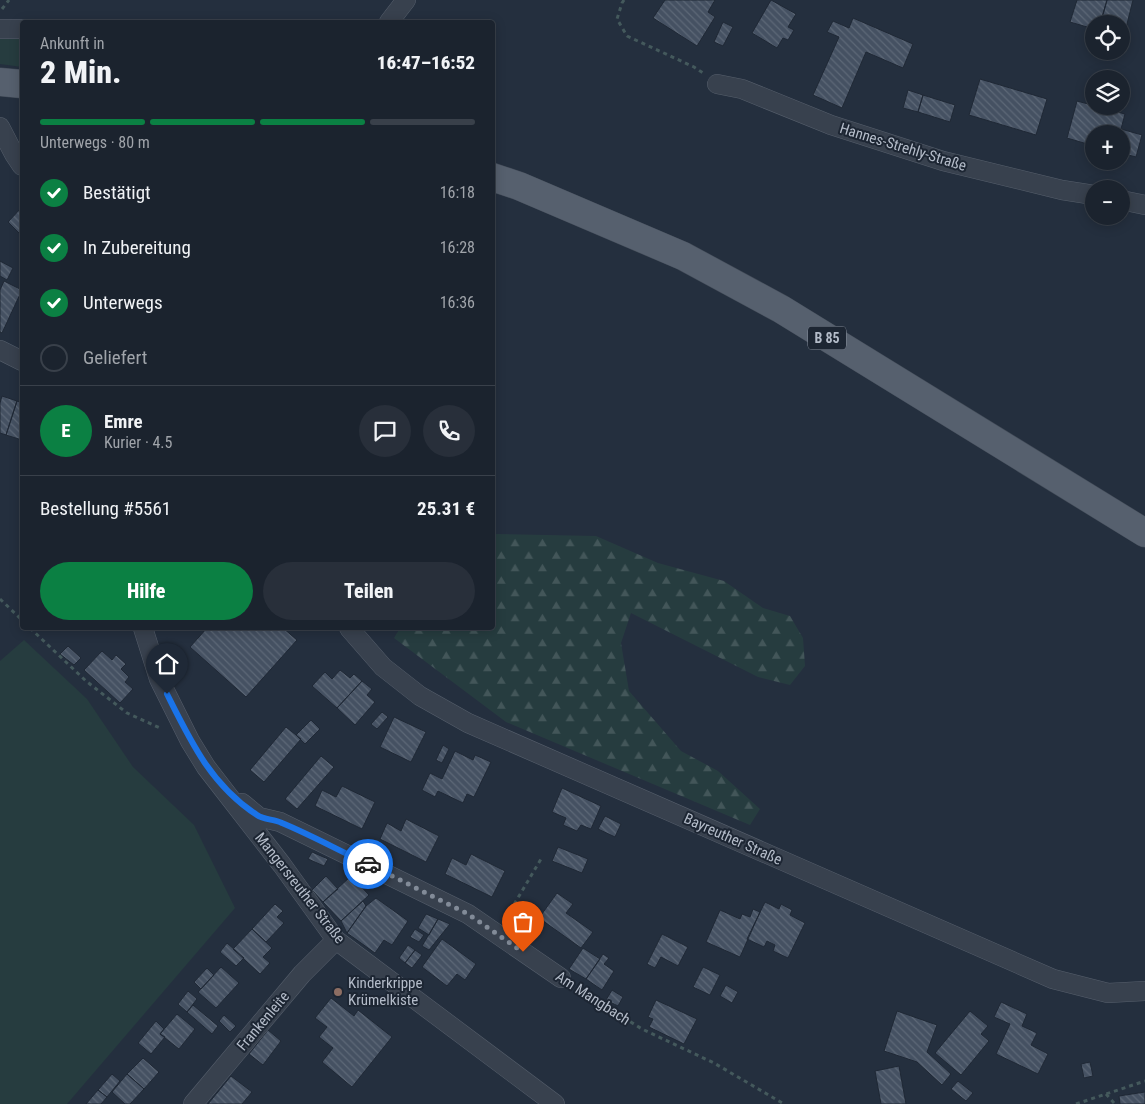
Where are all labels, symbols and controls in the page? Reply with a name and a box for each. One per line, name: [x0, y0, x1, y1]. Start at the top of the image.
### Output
map controls: [1085, 15, 1130, 225]
button: locate: [1085, 15, 1130, 60]
text: Ankunft in: [40, 34, 105, 53]
text: 16:47–16:52: [377, 51, 475, 74]
text: 2 Min.: [40, 53, 121, 91]
button: layers: [1085, 70, 1130, 115]
street label: Hannes-Strehly-Straße: [837, 119, 969, 175]
button: +: [1085, 125, 1130, 170]
text: Unterwegs · 80 m: [40, 133, 150, 152]
icon: check: [40, 179, 68, 207]
button: −: [1085, 180, 1130, 225]
text: Bestätigt: [83, 181, 151, 204]
text: 16:18: [440, 183, 475, 202]
icon: check: [40, 234, 68, 262]
text: In Zubereitung: [83, 236, 191, 259]
text: 16:28: [440, 238, 475, 257]
icon: check: [40, 289, 68, 317]
text: Unterwegs: [83, 291, 163, 314]
text: 16:36: [440, 293, 475, 312]
road number: B 85: [808, 326, 846, 349]
text: Geliefert: [83, 346, 147, 369]
button: chat: [359, 405, 411, 457]
button: phone: [423, 405, 475, 457]
text: Emre: [104, 410, 143, 433]
text: E: [61, 419, 71, 442]
text: Kurier · 4.5: [104, 433, 172, 452]
text: Bestellung #5561: [40, 497, 171, 520]
text: 25.31 €: [417, 497, 475, 520]
button: Hilfe: [40, 562, 253, 620]
button: Teilen: [263, 562, 475, 620]
pin: [146, 643, 188, 694]
icon: home: [153, 650, 181, 678]
street label: Bayreuther Straße: [681, 809, 785, 869]
street label: Mangersreuther Straße: [251, 829, 349, 947]
courier: [343, 839, 393, 889]
icon: car: [354, 850, 382, 878]
pin: [502, 901, 544, 952]
icon: bag: [509, 908, 537, 936]
street label: Am Mangbach: [552, 967, 634, 1029]
place label: Kinderkrippe Krümelkiste: [348, 974, 423, 1009]
marker: Kinderkrippe Krümelkiste: [332, 986, 344, 998]
street label: Frankenleite: [233, 988, 293, 1054]

